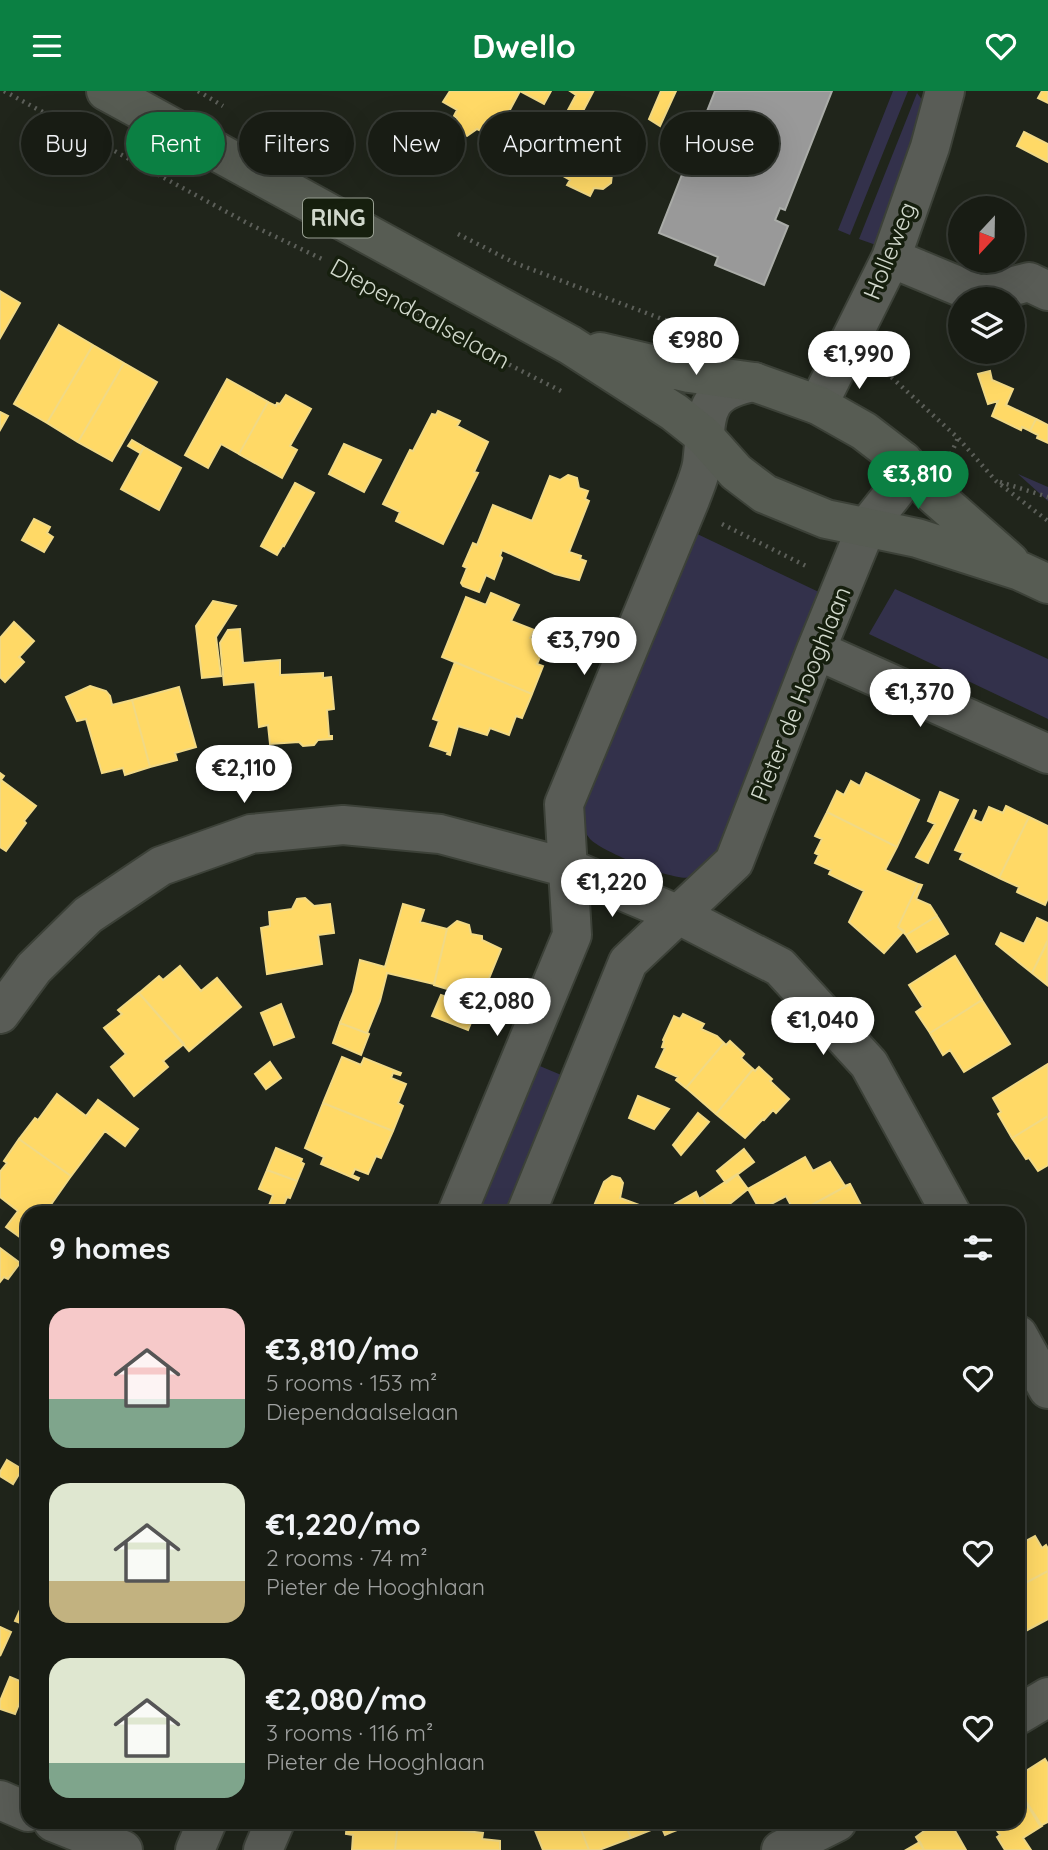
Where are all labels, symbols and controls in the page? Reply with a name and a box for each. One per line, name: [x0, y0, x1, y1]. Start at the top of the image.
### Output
text: Dwello: [472, 26, 576, 66]
icon: menu: [28, 27, 66, 65]
icon: heart: [982, 27, 1020, 65]
chip: Buy: [21, 112, 112, 175]
chip: Rent: [126, 112, 225, 175]
chip: Filters: [239, 112, 354, 175]
chip: New: [368, 112, 465, 175]
chip: Apartment: [479, 112, 646, 175]
chip: House: [660, 112, 779, 175]
north arrow: [948, 196, 1026, 273]
map controls: [948, 196, 1025, 364]
street label: Holleweg: [856, 197, 922, 304]
road number: RING: [303, 199, 373, 237]
street label: Diependaalselaan: [325, 251, 516, 375]
button: layers: [948, 287, 1025, 364]
pin: €980: [655, 317, 737, 377]
text: €980: [669, 325, 723, 354]
pin: €1,990: [802, 331, 916, 391]
text: €1,990: [824, 339, 894, 368]
pin: €3,810: [861, 451, 975, 511]
text: €3,810: [884, 459, 952, 488]
street label: Pieter de Hooghlaan: [743, 582, 857, 805]
pin: €3,790: [527, 617, 641, 677]
text: €3,790: [548, 625, 620, 654]
pin: €1,370: [863, 669, 977, 729]
text: €1,370: [886, 677, 954, 706]
pin: €2,110: [187, 745, 301, 805]
text: €2,110: [212, 753, 276, 782]
pin: €1,220: [555, 859, 669, 919]
text: €1,220: [577, 867, 647, 896]
pin: €2,080: [440, 979, 554, 1038]
text: €2,080: [460, 986, 534, 1015]
pin: €1,040: [766, 997, 880, 1057]
text: €1,040: [787, 1005, 859, 1034]
text: 9 homes: [49, 1229, 171, 1267]
icon: filters: [959, 1229, 997, 1267]
text: €3,810/mo: [266, 1330, 419, 1368]
icon: home: [105, 1336, 189, 1420]
icon: heart: [959, 1359, 997, 1397]
text: 5 rooms · 153 m²: [266, 1368, 437, 1397]
text: Diependaalselaan: [266, 1397, 459, 1426]
text: €1,220/mo: [266, 1505, 421, 1543]
icon: home: [105, 1511, 189, 1595]
icon: heart: [959, 1534, 997, 1572]
text: 2 rooms · 74 m²: [266, 1543, 428, 1572]
text: Pieter de Hooghlaan: [266, 1572, 485, 1601]
text: €2,080/mo: [266, 1680, 427, 1718]
icon: home: [105, 1686, 189, 1770]
icon: heart: [959, 1709, 997, 1747]
text: 3 rooms · 116 m²: [266, 1718, 433, 1747]
text: Pieter de Hooghlaan: [266, 1747, 485, 1776]

